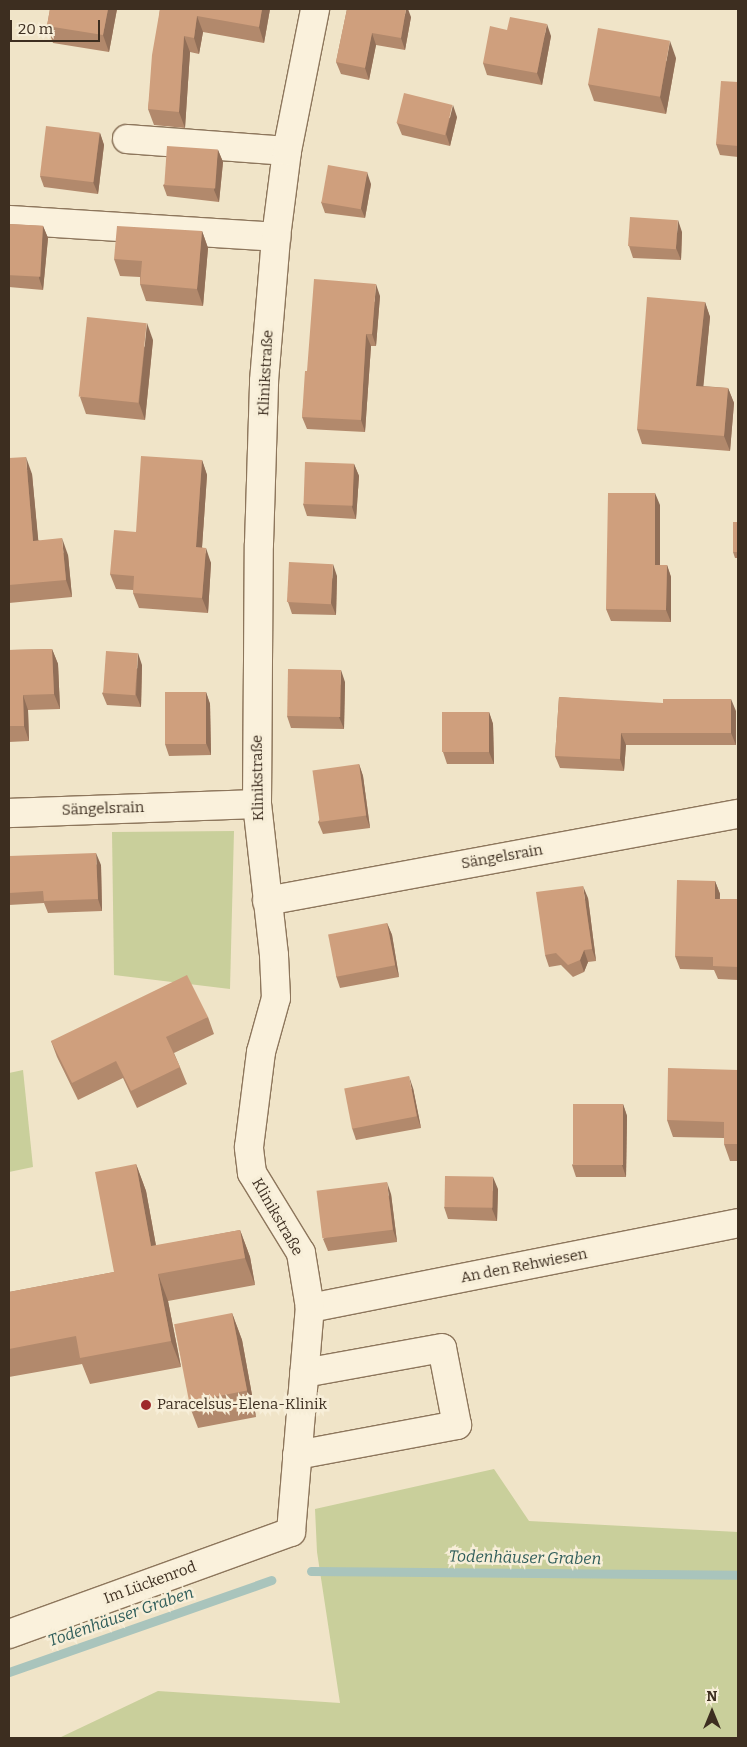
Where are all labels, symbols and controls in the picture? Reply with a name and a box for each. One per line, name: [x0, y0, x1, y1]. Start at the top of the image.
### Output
scale bar: [12, 10, 102, 42]
text: 20 m: [18, 20, 53, 38]
street label: Klinikstraße: [255, 329, 277, 417]
street label: Klinikstraße: [248, 735, 268, 821]
street label: Sängelsrain: [61, 799, 145, 819]
street label: Sängelsrain: [460, 841, 544, 873]
street label: Klinikstraße: [248, 1175, 306, 1259]
street label: An den Rehwiesen: [459, 1245, 589, 1287]
place label: Paracelsus-Elena-Klinik: [157, 1396, 327, 1414]
marker: Paracelsus-Elena-Klinik: [139, 1398, 153, 1412]
water label: Todenhäuser Graben: [449, 1547, 601, 1569]
street label: Im Lückenrod: [101, 1558, 199, 1608]
water label: Todenhäuser Graben: [46, 1583, 196, 1651]
north arrow: [687, 1687, 737, 1737]
text: N: [707, 1688, 717, 1705]

